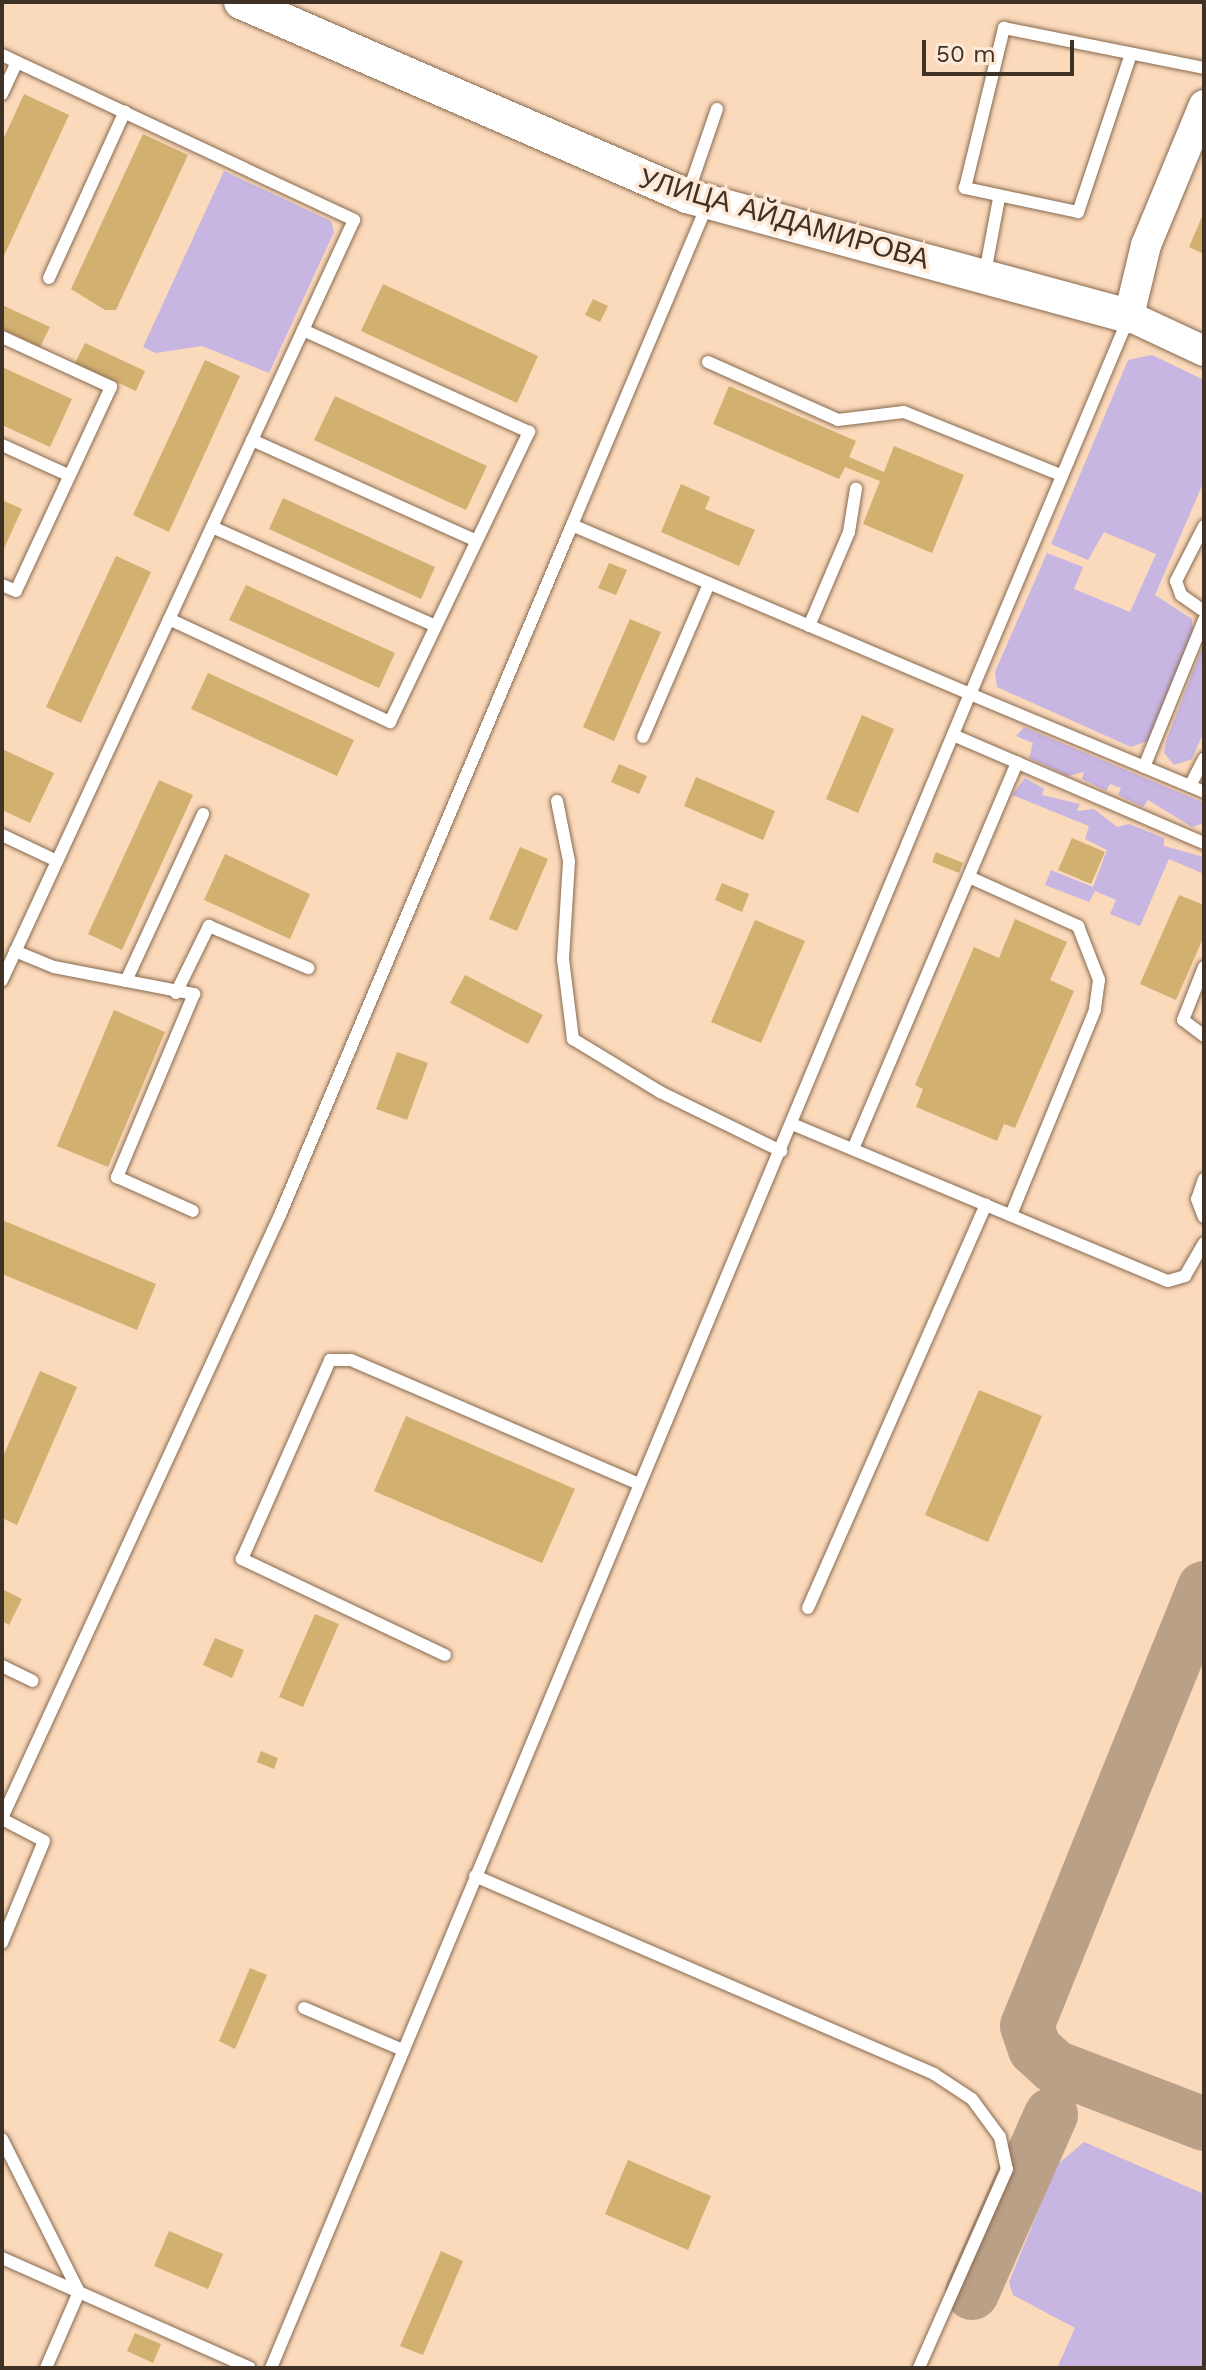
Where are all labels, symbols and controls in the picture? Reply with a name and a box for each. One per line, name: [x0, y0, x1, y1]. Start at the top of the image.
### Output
scale bar: [926, 24, 1078, 74]
text: 50 m: [936, 40, 996, 68]
street label: УЛИЦА АЙДАМИРОВА: [635, 161, 933, 277]

